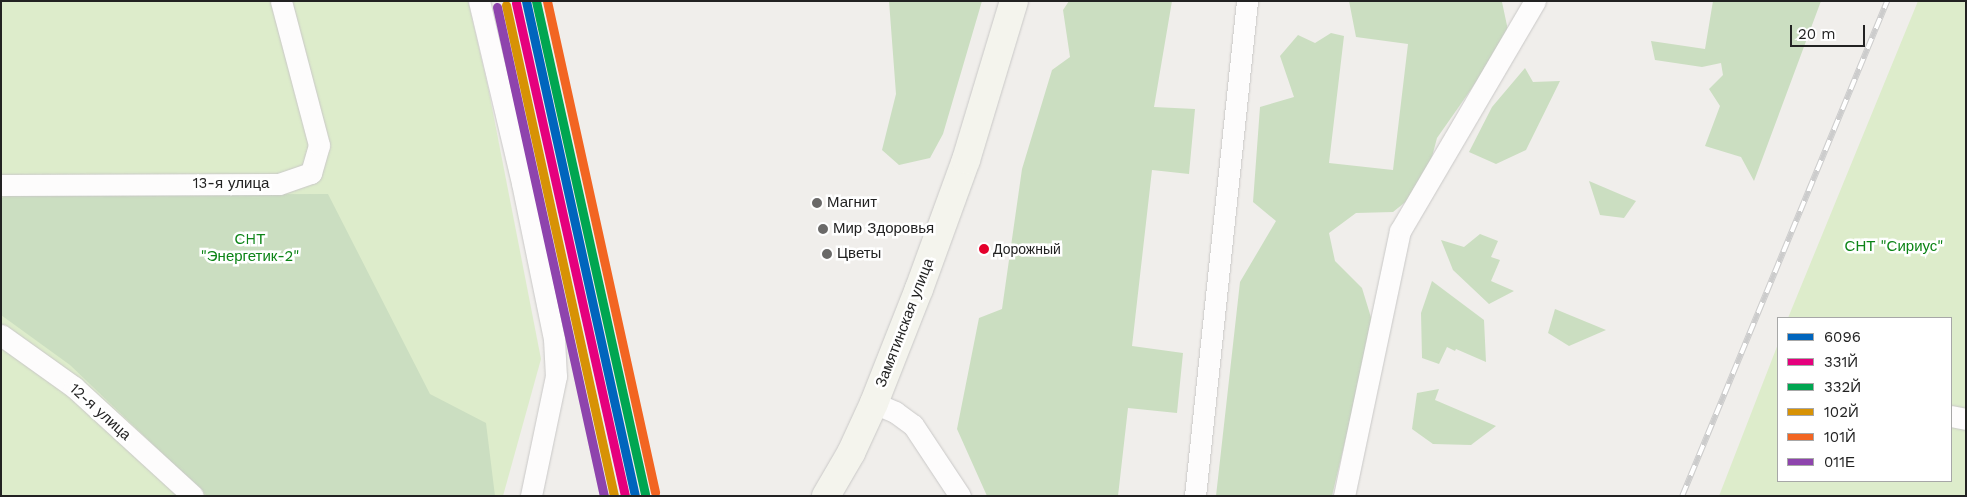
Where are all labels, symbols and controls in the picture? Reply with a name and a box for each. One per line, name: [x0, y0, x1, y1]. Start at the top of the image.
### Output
scale bar: [1792, 15, 1867, 47]
text: 20 m: [1798, 25, 1836, 43]
street label: 13-я улица: [193, 175, 269, 193]
place label: Магнит: [827, 194, 877, 212]
marker: Магнит: [811, 197, 823, 209]
place label: Мир Здоровья: [833, 220, 934, 238]
marker: Мир Здоровья: [817, 223, 829, 235]
park label: СHТ "Энергетик-2": [201, 230, 299, 265]
park label: СНТ "Сириус": [1845, 238, 1943, 256]
place label: Дорожный: [993, 241, 1061, 257]
marker: Дорожный: [979, 244, 989, 254]
place label: Цветы: [837, 245, 881, 263]
marker: Цветы: [821, 248, 833, 260]
street label: Замятинская улица: [872, 256, 938, 390]
legend: [1777, 317, 1952, 482]
text: 6096: [1824, 328, 1861, 346]
text: 331Й: [1824, 353, 1858, 371]
text: 332Й: [1824, 378, 1861, 396]
street label: 12-я улица: [66, 380, 134, 444]
text: 102Й: [1824, 403, 1859, 421]
text: 101Й: [1824, 428, 1856, 446]
text: 011Е: [1824, 453, 1855, 471]

